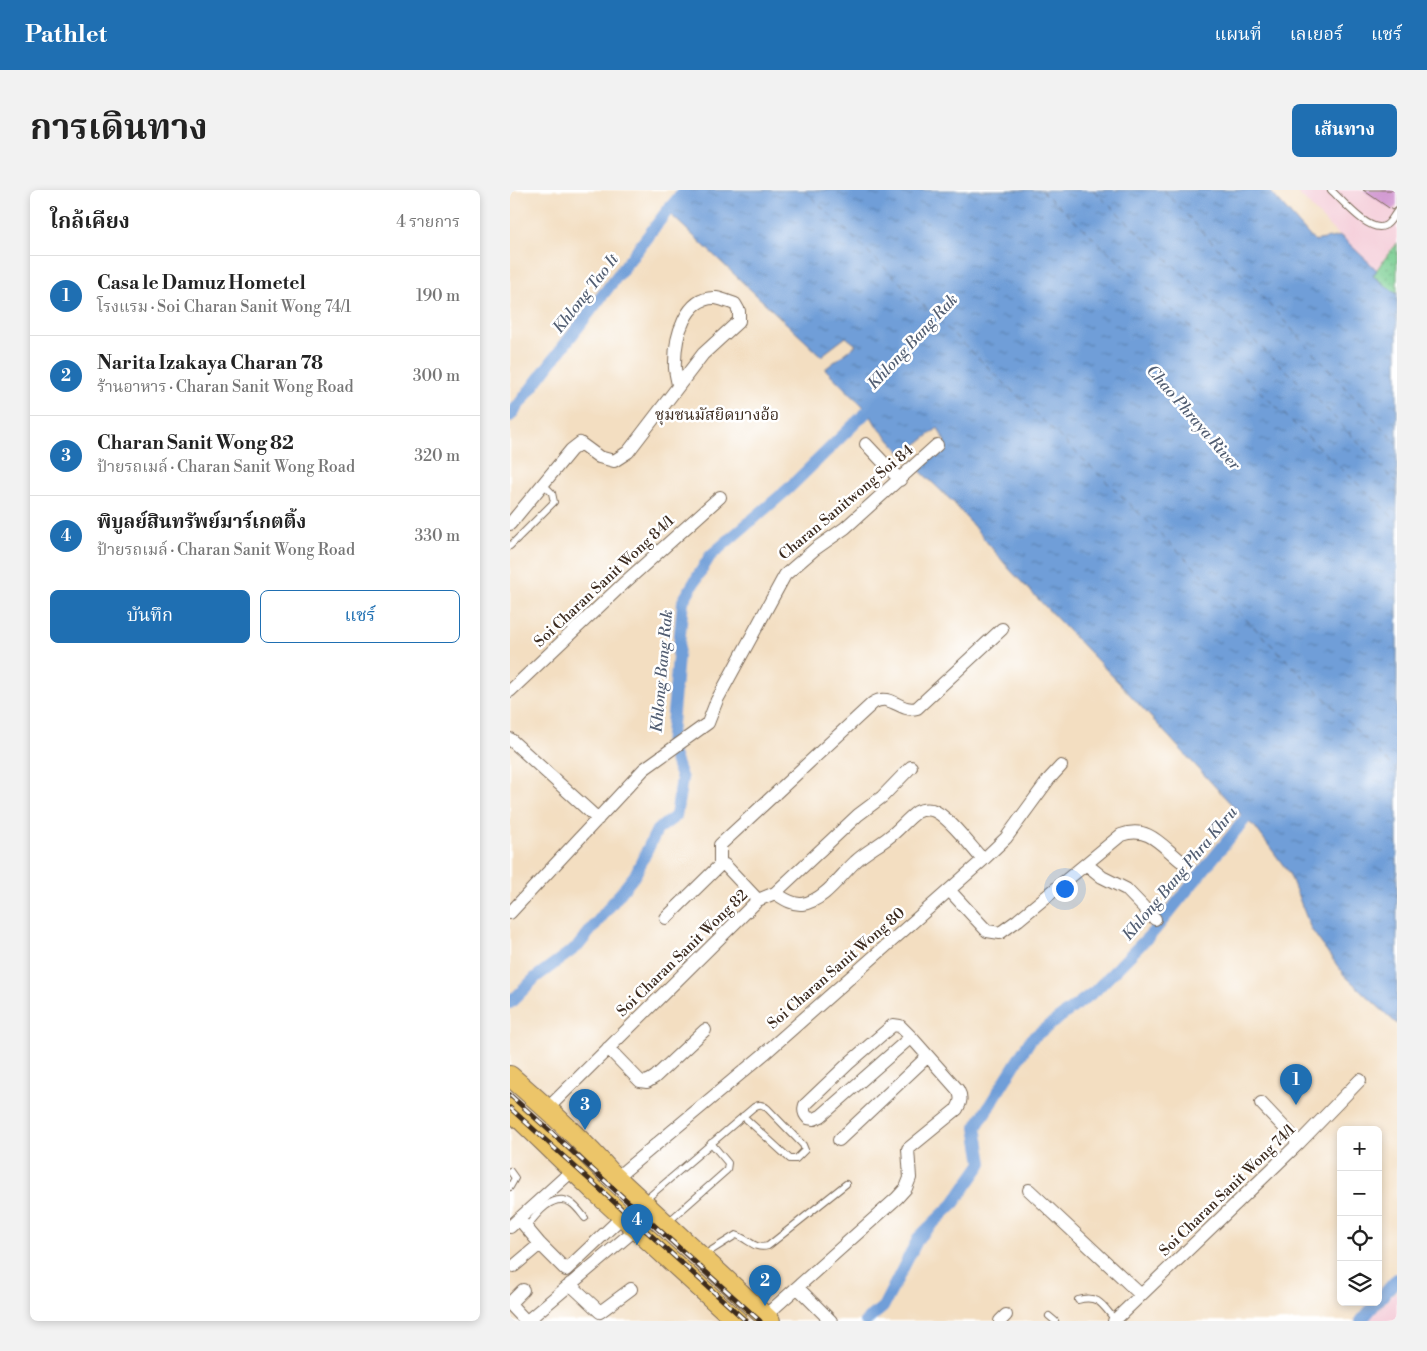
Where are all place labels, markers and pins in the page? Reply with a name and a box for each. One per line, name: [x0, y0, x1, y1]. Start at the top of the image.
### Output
pin: 1: [1280, 1064, 1312, 1105]
pin: 3: [569, 1089, 601, 1130]
pin: 4: [621, 1204, 653, 1245]
pin: 2: [749, 1265, 781, 1306]

